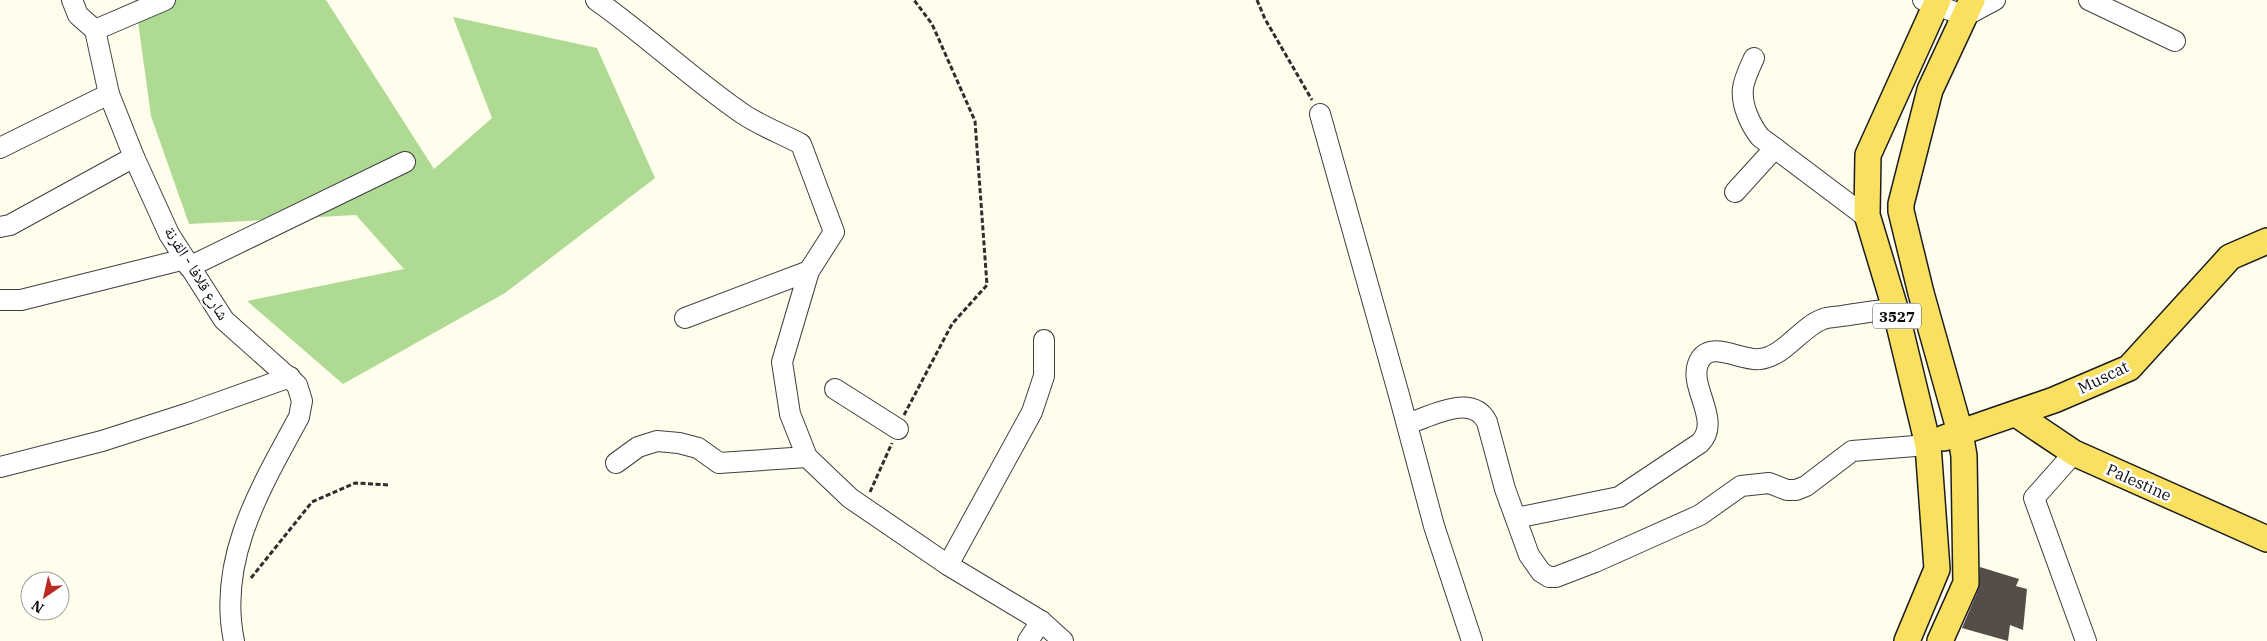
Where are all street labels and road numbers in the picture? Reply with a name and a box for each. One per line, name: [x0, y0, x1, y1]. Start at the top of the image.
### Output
street label: شارع قلافا - القرنة: [159, 223, 234, 324]
road number: 3527: [1873, 304, 1921, 328]
street label: Muscat: [2074, 356, 2132, 398]
street label: Palestine: [2103, 459, 2175, 505]

